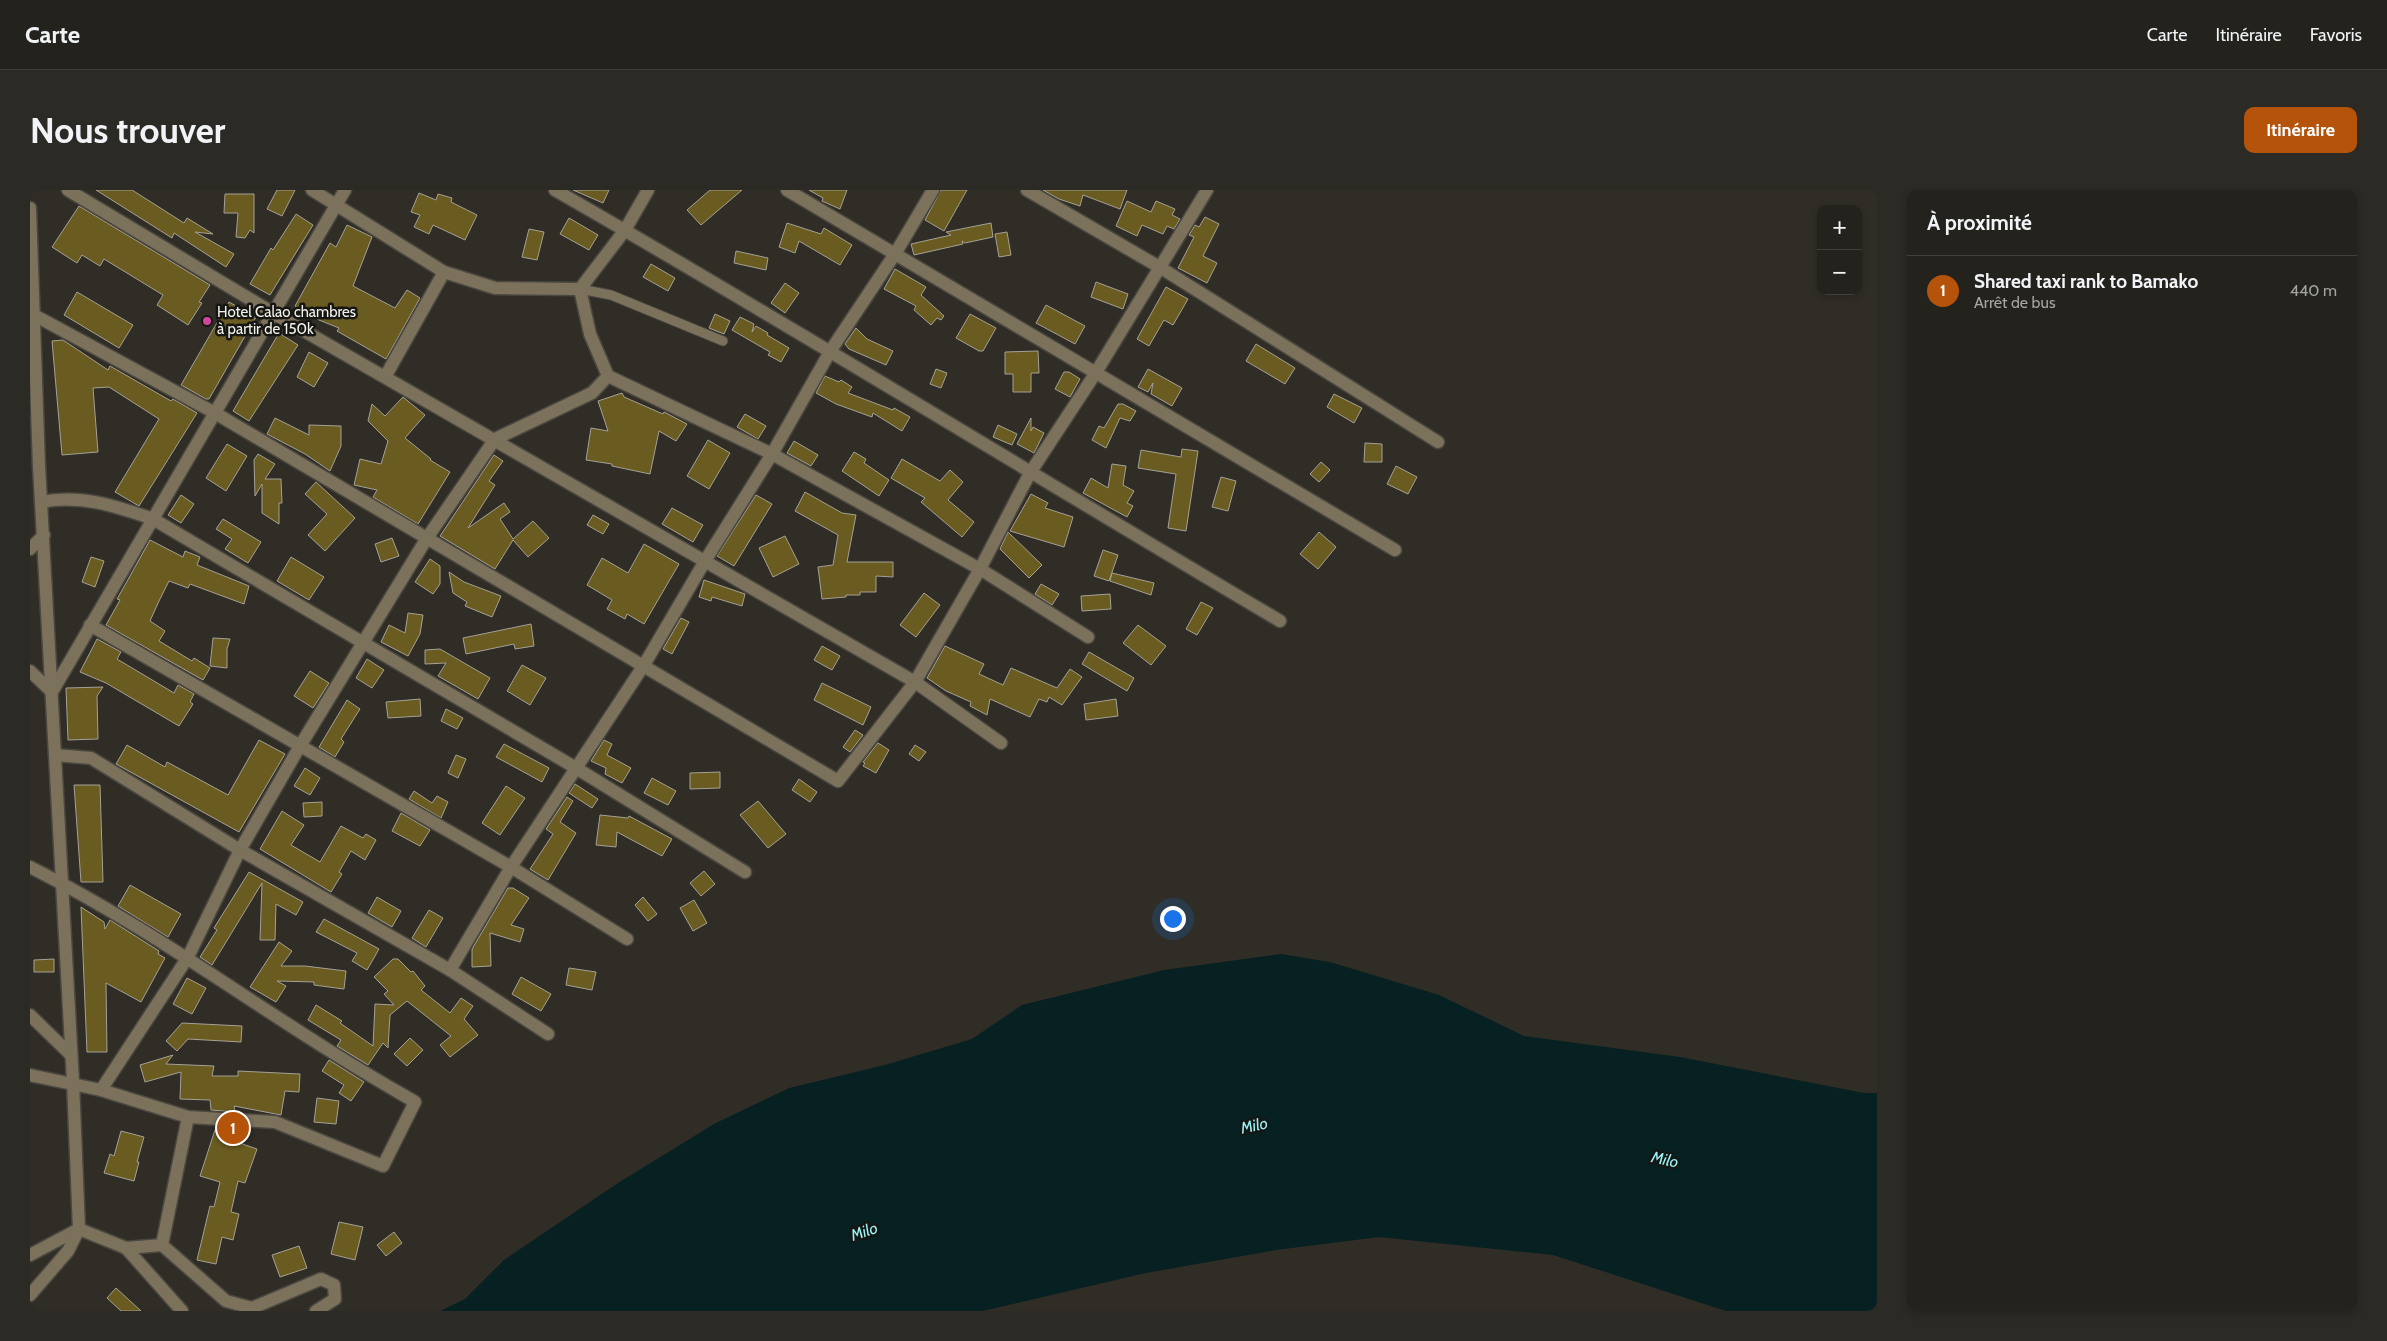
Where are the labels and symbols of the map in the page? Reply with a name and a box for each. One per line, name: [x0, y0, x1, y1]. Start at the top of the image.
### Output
place label: Hotel Calao chambres à partir de 150k: [217, 303, 356, 338]
marker: Hotel Calao chambres à partir de 150k: [201, 315, 213, 327]
your location: [1160, 906, 1186, 932]
pin: 1: [217, 1109, 249, 1147]
water label: Milo: [1238, 1113, 1269, 1138]
water label: Milo: [1649, 1147, 1680, 1172]
water label: Milo: [847, 1218, 880, 1245]

